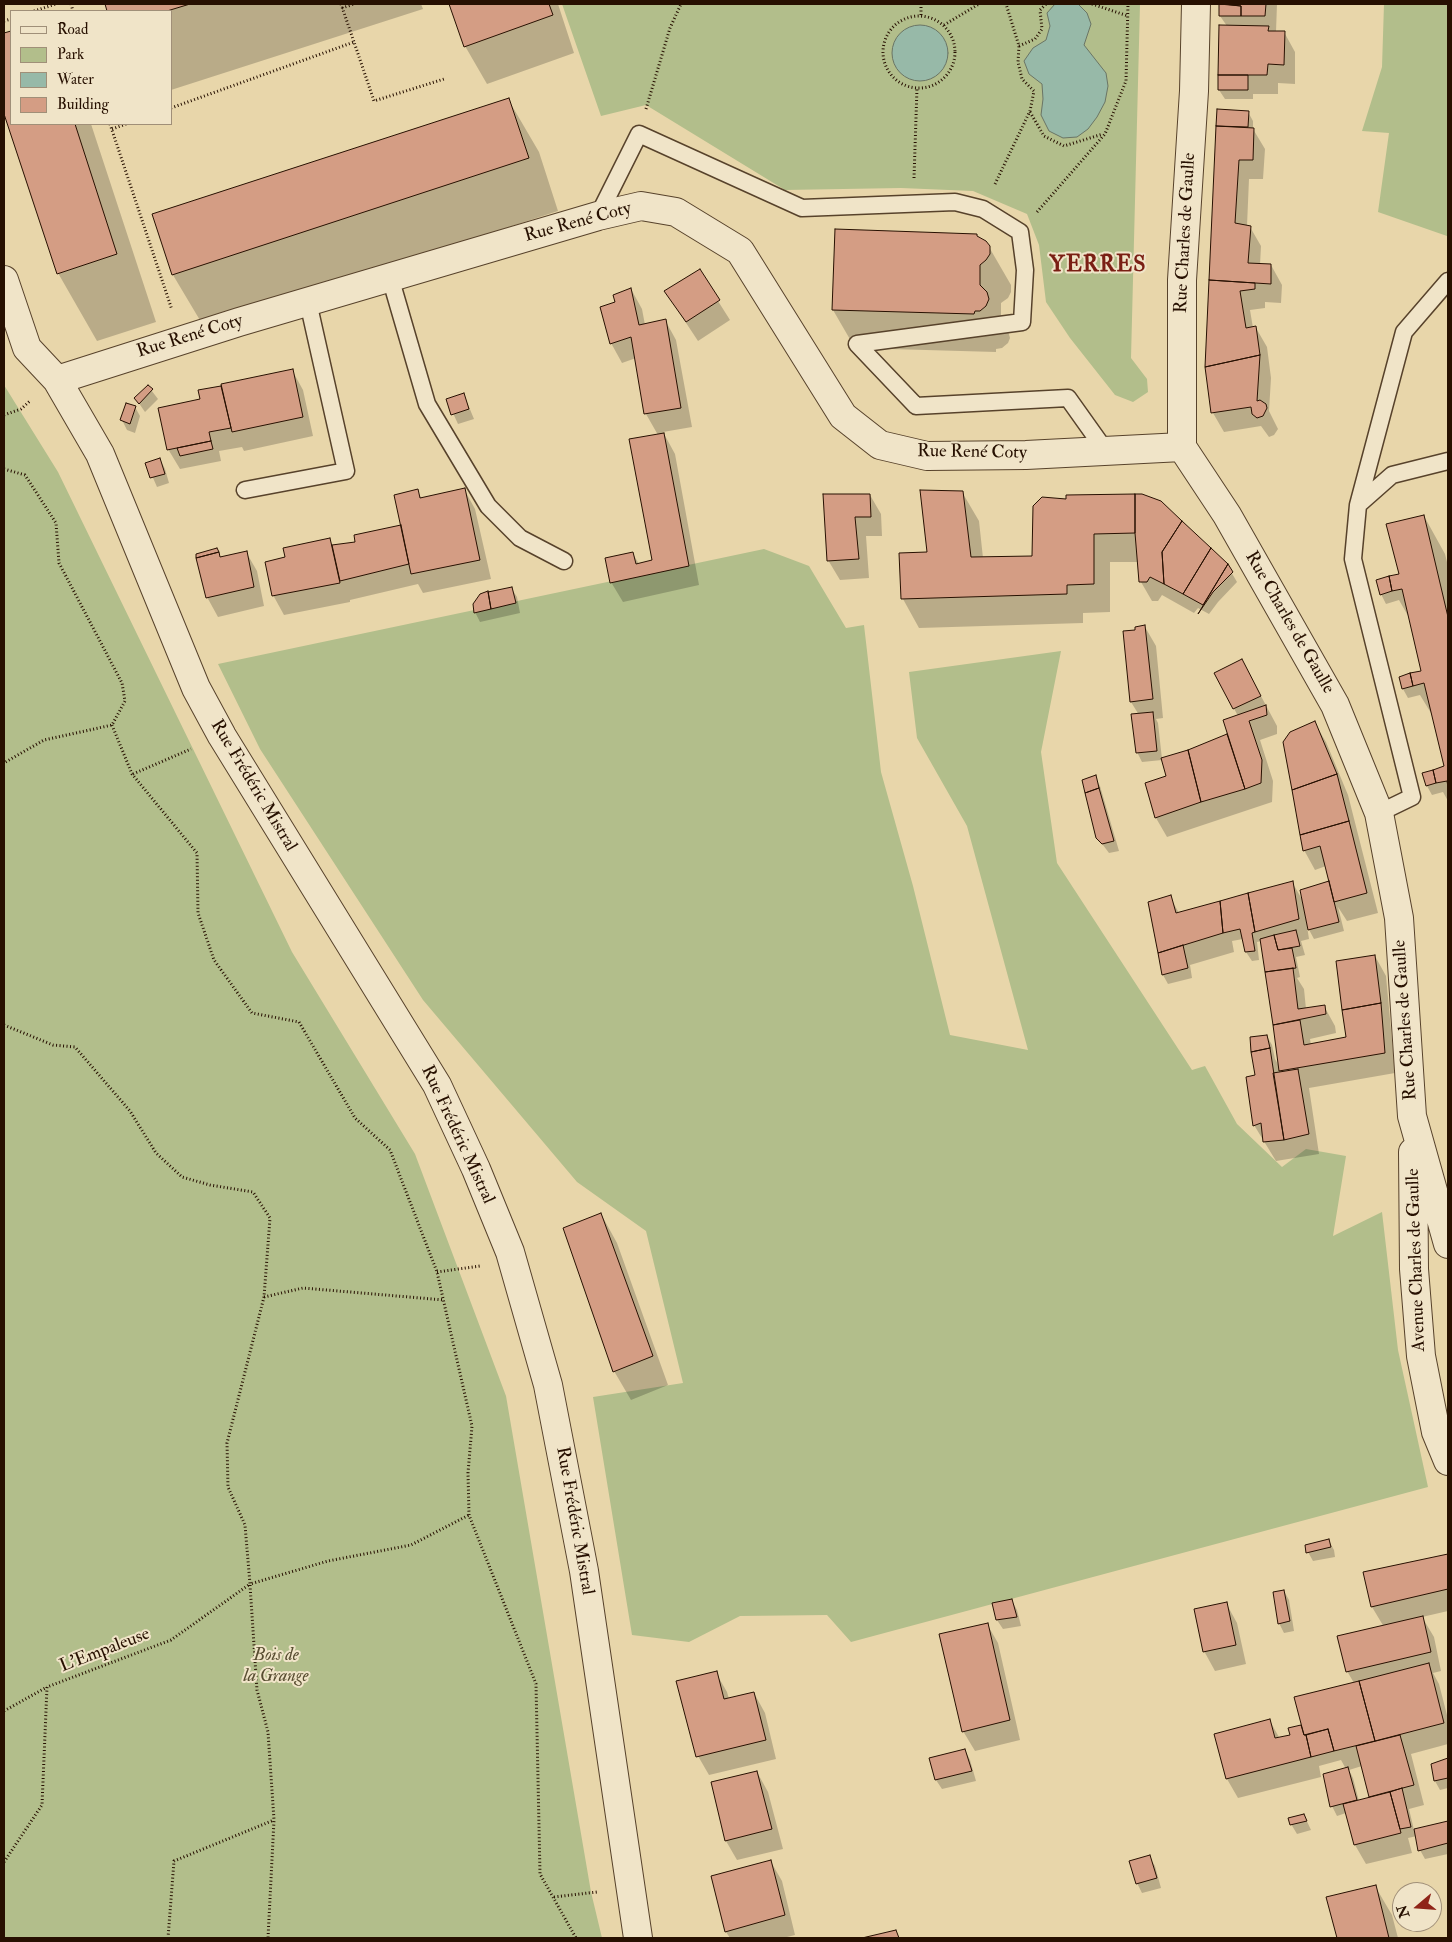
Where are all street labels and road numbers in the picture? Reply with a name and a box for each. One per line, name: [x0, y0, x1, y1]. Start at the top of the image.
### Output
street label: Rue Charles de Gaulle: [1171, 152, 1201, 314]
street label: Rue René Coty: [522, 198, 634, 248]
street label: Rue René Coty: [134, 311, 246, 363]
street label: Rue René Coty: [917, 441, 1027, 465]
street label: Rue Charles de Gaulle: [1239, 548, 1339, 698]
street label: Rue Frédéric Mistral: [205, 716, 301, 856]
street label: Rue Charles de Gaulle: [1390, 939, 1422, 1101]
street label: Rue Frédéric Mistral: [415, 1062, 499, 1208]
street label: Avenue Charles de Gaulle: [1403, 1168, 1431, 1352]
street label: Rue Frédéric Mistral: [550, 1445, 598, 1597]
street label: L'Empaleuse: [57, 1624, 153, 1678]

